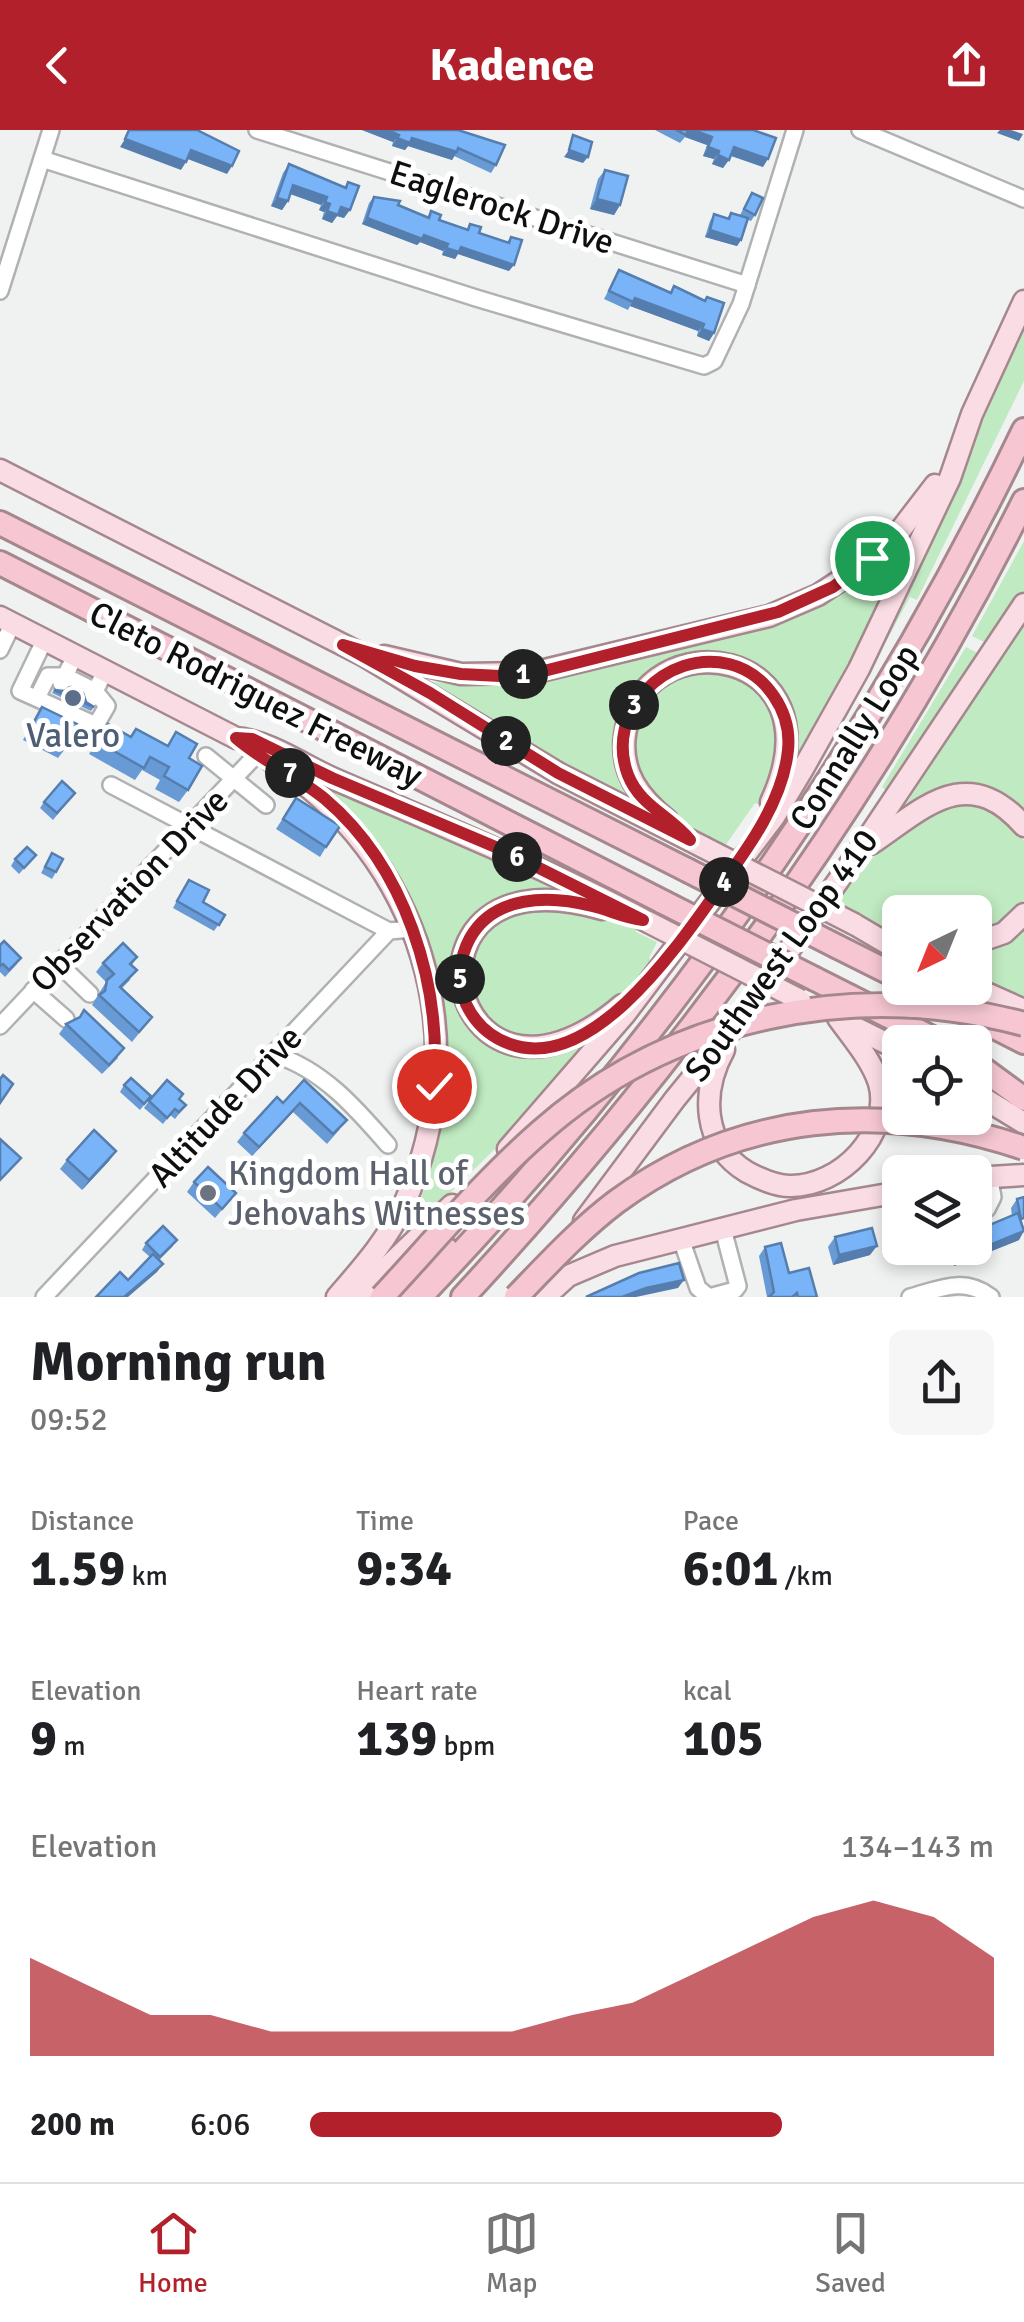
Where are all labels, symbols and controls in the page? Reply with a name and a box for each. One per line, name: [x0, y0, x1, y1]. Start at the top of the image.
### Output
icon: back: [30, 38, 85, 93]
text: Kadence: [429, 38, 595, 93]
icon: share: [939, 38, 994, 93]
street label: Eaglerock Drive: [384, 151, 620, 264]
pin: [830, 516, 915, 601]
icon: arrive: [845, 531, 900, 586]
street label: Cleto Rodriguez Freeway: [82, 592, 429, 797]
street label: Connally Loop: [780, 636, 929, 838]
pin: 1: [498, 649, 548, 699]
text: 1: [515, 657, 531, 691]
pin: 3: [609, 680, 659, 730]
marker: Valero: [62, 687, 84, 709]
text: 3: [626, 688, 642, 722]
place label: Valero: [26, 714, 120, 757]
pin: 2: [481, 716, 531, 766]
text: 2: [498, 724, 514, 758]
pin: 7: [265, 748, 315, 798]
text: 7: [282, 756, 298, 790]
street label: Observation Drive: [21, 779, 237, 1001]
street label: Southwest Loop 410: [675, 821, 887, 1089]
pin: 6: [492, 832, 542, 882]
text: 6: [509, 840, 525, 874]
pin: 4: [699, 857, 749, 907]
north arrow: [882, 895, 992, 1005]
map controls: [882, 895, 992, 1265]
pin: 5: [435, 954, 485, 1004]
text: 5: [452, 962, 468, 996]
street label: Altitude Drive: [139, 1016, 311, 1196]
button: locate: [882, 1025, 992, 1135]
pin: [392, 1044, 477, 1129]
icon: check: [407, 1059, 462, 1114]
place label: Kingdom Hall of Jehovahs Witnesses: [228, 1152, 525, 1235]
button: layers: [882, 1155, 992, 1265]
marker: Kingdom Hall of Jehovahs Witnesses: [197, 1182, 219, 1204]
text: Morning run: [30, 1328, 327, 1396]
button: share: [889, 1330, 994, 1435]
text: 09:52: [30, 1400, 108, 1439]
text: Distance: [30, 1504, 134, 1538]
text: Time: [356, 1504, 414, 1538]
text: Pace: [683, 1504, 739, 1538]
text: 1.59: [30, 1538, 125, 1600]
text: 9:34: [356, 1538, 452, 1600]
text: 6:01: [683, 1538, 778, 1600]
text: km: [125, 1559, 168, 1593]
text: /km: [778, 1559, 833, 1593]
text: Elevation: [30, 1674, 142, 1708]
text: Heart rate: [356, 1674, 478, 1708]
text: kcal: [683, 1674, 732, 1708]
text: 9: [30, 1708, 57, 1770]
text: 139: [356, 1708, 437, 1770]
text: 105: [683, 1708, 764, 1770]
text: m: [57, 1729, 86, 1763]
text: bpm: [437, 1729, 495, 1763]
text: Elevation: [30, 1827, 157, 1866]
text: 134–143 m: [841, 1827, 994, 1866]
text: 200 m: [30, 2105, 115, 2144]
text: 6:06: [190, 2105, 250, 2144]
tab: Home: [138, 2206, 208, 2300]
tab: Map: [484, 2206, 539, 2300]
tab: Saved: [815, 2206, 886, 2300]

